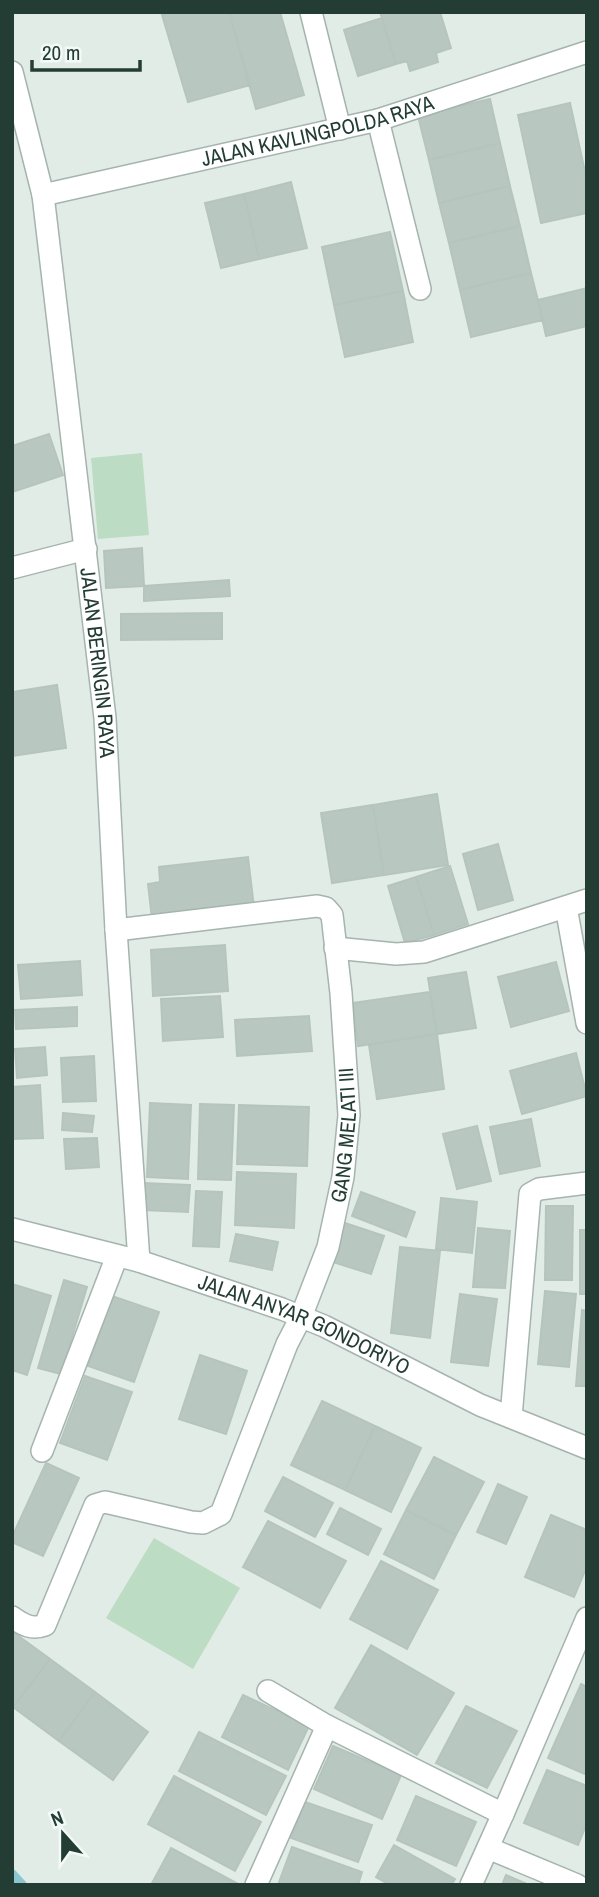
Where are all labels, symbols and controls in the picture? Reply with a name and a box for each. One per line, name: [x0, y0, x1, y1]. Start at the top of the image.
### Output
scale bar: [32, 28, 140, 72]
text: 20 m: [42, 38, 80, 67]
street label: JALAN KAVLINGPOLDA RAYA: [199, 88, 438, 173]
street label: JALAN BERINGIN RAYA: [73, 566, 122, 759]
street label: GANG MELATI III: [323, 1067, 363, 1205]
street label: JALAN ANYAR GONDORIYO: [194, 1267, 415, 1381]
north arrow: [28, 1799, 98, 1869]
text: N: [47, 1804, 67, 1832]

